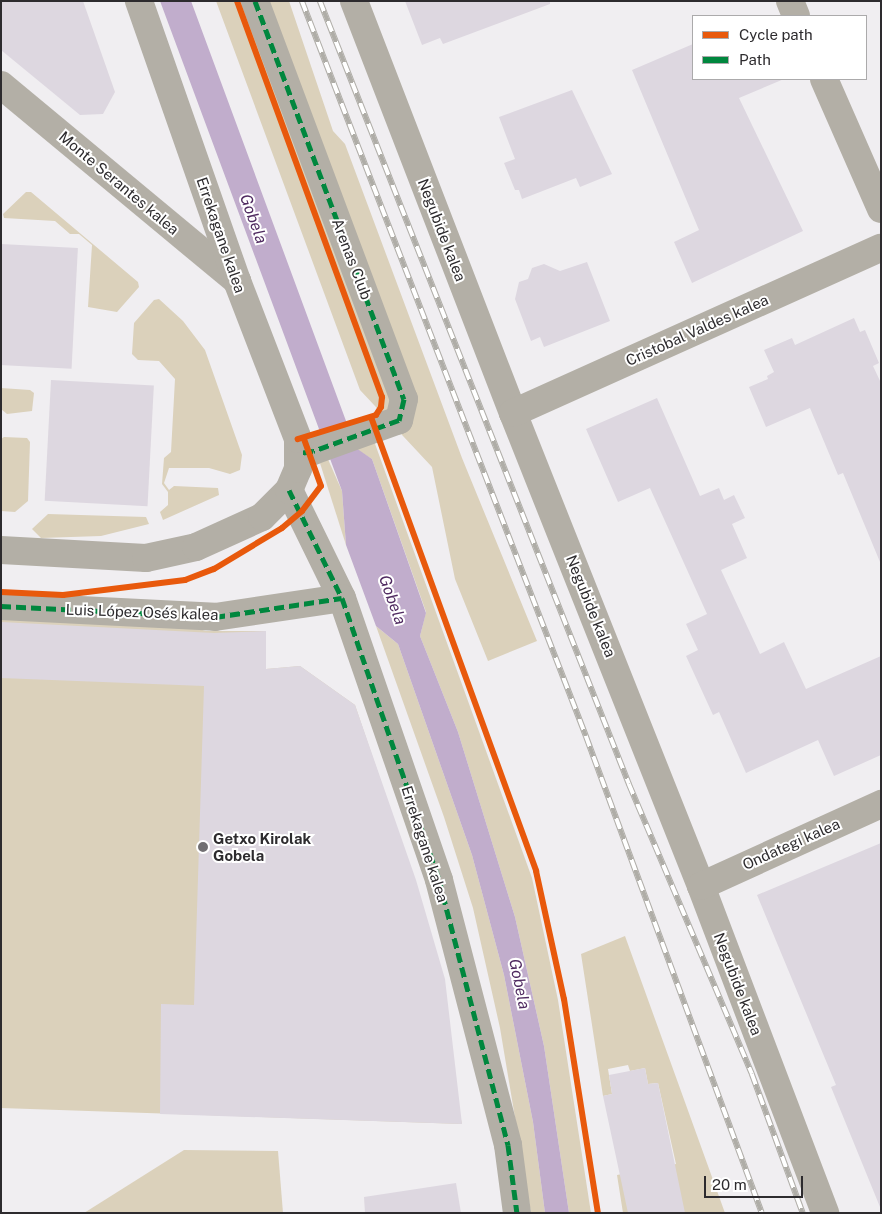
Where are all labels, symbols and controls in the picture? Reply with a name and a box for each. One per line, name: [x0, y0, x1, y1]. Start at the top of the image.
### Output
legend: [692, 15, 867, 80]
text: Cycle path: [739, 26, 813, 43]
text: Path: [739, 51, 771, 68]
street label: Monte Serantes kalea: [55, 128, 183, 238]
street label: Errekagane kalea: [193, 175, 249, 295]
street label: Negubide kalea: [414, 176, 470, 284]
water label: Gobela: [235, 192, 271, 246]
street label: Arenas Club: [328, 216, 376, 302]
street label: Cristobal Valdes kalea: [623, 290, 771, 370]
street label: Negubide kalea: [562, 552, 620, 660]
water label: Gobela: [374, 573, 410, 627]
street label: Luis López Osés kalea: [65, 600, 219, 624]
street label: Errekagane kalea: [398, 784, 452, 904]
street label: Ondategi kalea: [740, 814, 842, 874]
place label: Getxo Kirolak Gobela: [213, 829, 311, 864]
marker: Getxo Kirolak Gobela: [197, 841, 209, 853]
street label: Negubide kalea: [710, 930, 766, 1038]
water label: Gobela: [504, 957, 534, 1011]
scale bar: [707, 1166, 806, 1198]
text: 20 m: [712, 1176, 747, 1193]

